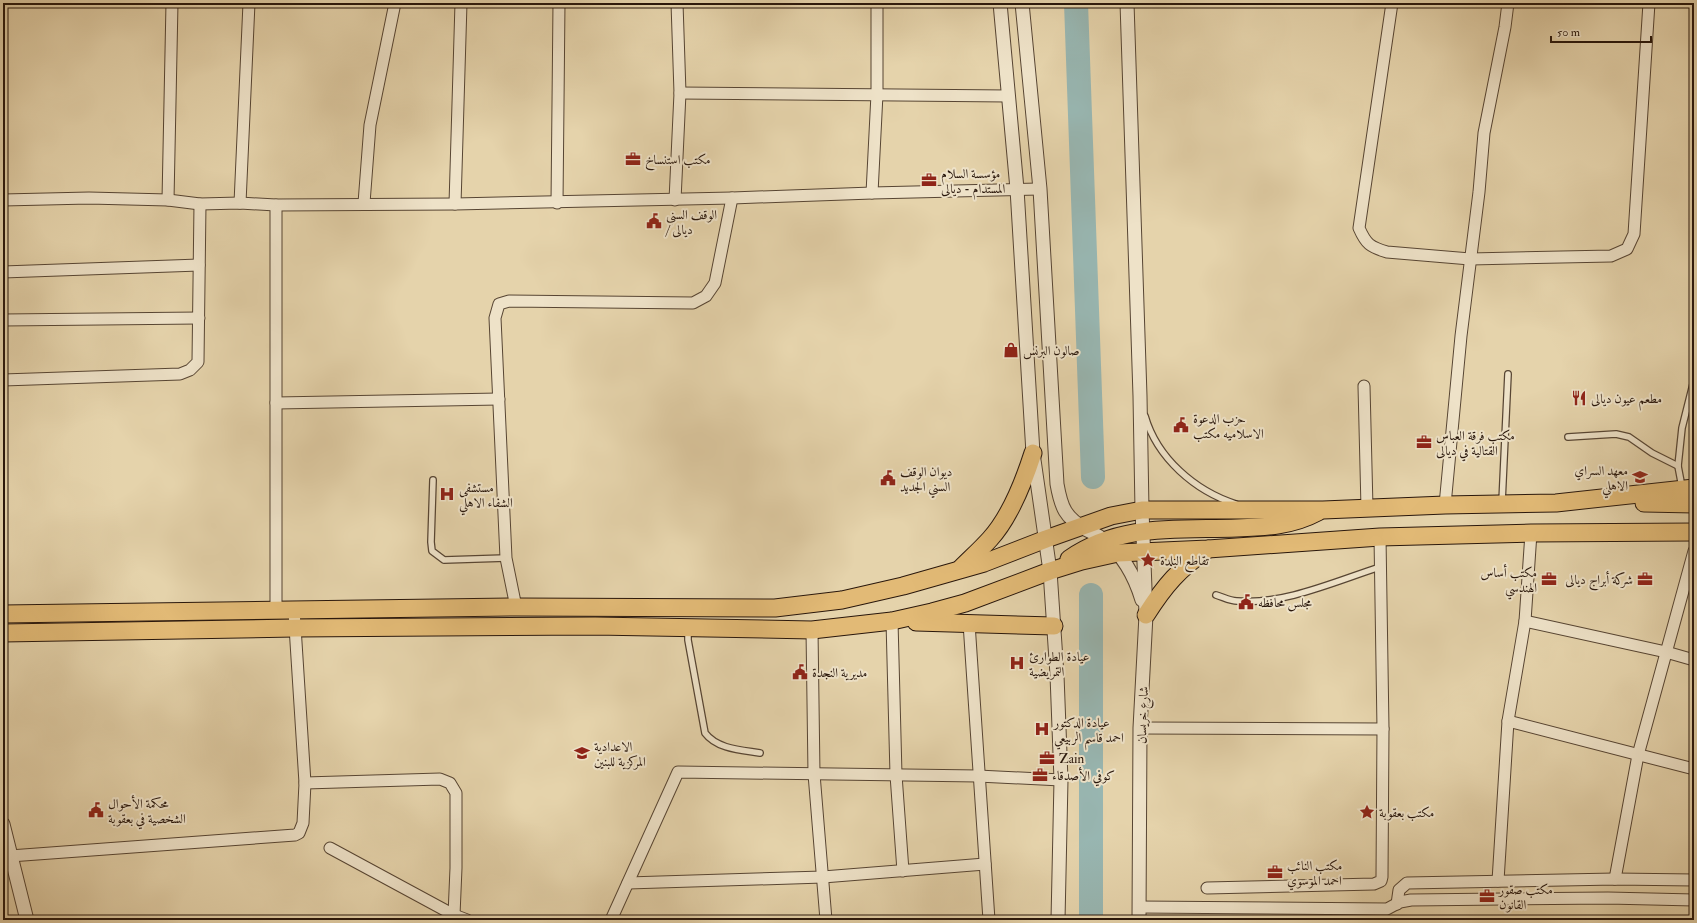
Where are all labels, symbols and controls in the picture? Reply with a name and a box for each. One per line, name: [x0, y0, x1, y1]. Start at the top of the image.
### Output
scale bar: [1551, 18, 1651, 44]
text: 50 m: [1557, 25, 1581, 40]
office icon: مكتب استنساخ: [624, 150, 642, 168]
place label: مكتب استنساخ: [645, 152, 711, 171]
place label: مؤسسة السلام المستدام - ديالى: [941, 166, 1006, 200]
office icon: مؤسسة السلام المستدام - ديالى: [920, 171, 938, 189]
place label: الوقف السني / ديالى: [665, 207, 717, 238]
public building icon: الوقف السني / ديالى: [645, 212, 663, 230]
shop icon: صالون البرنس: [1002, 341, 1020, 359]
place label: صالون البرنس: [1023, 343, 1080, 360]
restaurant icon: مطعم عيون ديالى: [1570, 389, 1588, 407]
place label: مطعم عيون ديالى: [1591, 391, 1662, 411]
place label: حزب الدعوة الاسلاميه مكتب: [1193, 411, 1264, 443]
public building icon: حزب الدعوة الاسلاميه مكتب: [1172, 416, 1190, 434]
place label: مكتب فرقة العباس القتالية في ديالى: [1436, 428, 1515, 462]
office icon: مكتب فرقة العباس القتالية في ديالى: [1415, 433, 1433, 451]
place label: معهد السراي الاهلي: [1574, 463, 1628, 499]
place label: ديوان الوقف السني الجديد: [900, 464, 952, 498]
school or university icon: معهد السراي الاهلي: [1631, 468, 1649, 486]
public building icon: ديوان الوقف السني الجديد: [879, 469, 897, 487]
place label: مستشفى الشفاء الاهلي: [459, 480, 513, 516]
hospital icon: مستشفى الشفاء الاهلي: [438, 485, 456, 503]
place icon: تقاطع البلدة: [1139, 551, 1157, 569]
place label: تقاطع البلدة: [1160, 553, 1209, 573]
place label: مكتب أساس الهندسي: [1481, 564, 1537, 600]
office icon: مكتب أساس الهندسي: [1540, 570, 1558, 588]
office icon: شركة أبراج ديالى: [1636, 570, 1654, 588]
place label: شركة أبراج ديالى: [1565, 571, 1633, 591]
public building icon: مجلس محافظه: [1237, 593, 1255, 611]
place label: مجلس محافظه: [1258, 595, 1312, 612]
place label: عيادة الطوارئ التمريضية: [1029, 649, 1089, 680]
hospital icon: عيادة الطوارئ التمريضية: [1008, 654, 1026, 672]
public building icon: مديرية النجدة: [791, 663, 809, 681]
place label: مديرية النجدة: [812, 665, 867, 681]
street label: شارع خريسان: [1134, 686, 1155, 744]
place label: عيادة الدكتور احمد قاسم الربيعي: [1052, 715, 1124, 751]
hospital icon: عيادة الدكتور احمد قاسم الربيعي: [1033, 720, 1051, 738]
place label: الاعدادية المركزية للبنين: [594, 739, 646, 770]
school or university icon: الاعدادية المركزية للبنين: [573, 744, 591, 762]
office icon: Zain: [1038, 749, 1056, 767]
place label: Zain: [1059, 751, 1085, 767]
office icon: كوفي الأصدقاء: [1031, 766, 1049, 784]
place label: كوفي الأصدقاء: [1052, 767, 1115, 787]
place label: محكمة الأحوال الشخصية في بعقوبة: [108, 795, 186, 830]
public building icon: محكمة الأحوال الشخصية في بعقوبة: [87, 801, 105, 819]
place icon: مكتب بعقوبة: [1358, 803, 1376, 821]
place label: مكتب بعقوبة: [1379, 805, 1434, 822]
place label: مكتب النائب احمد الموسوي: [1287, 858, 1342, 891]
office icon: مكتب النائب احمد الموسوي: [1266, 863, 1284, 881]
place label: مكتب صقور القانون: [1497, 882, 1553, 913]
office icon: مكتب صقور القانون: [1478, 887, 1496, 905]

